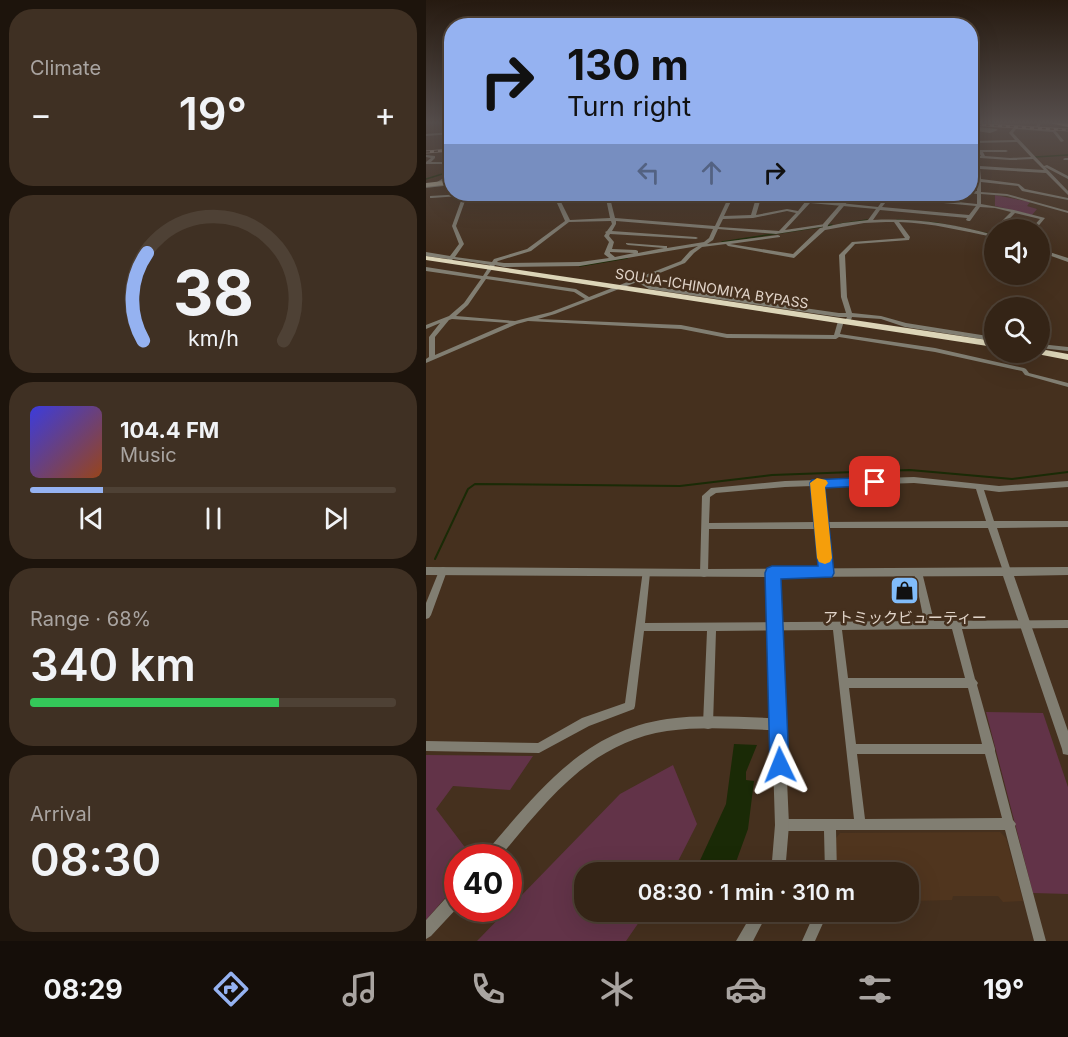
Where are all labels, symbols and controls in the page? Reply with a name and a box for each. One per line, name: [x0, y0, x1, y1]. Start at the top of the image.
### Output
text: 130 m: [567, 39, 689, 90]
icon: right: [468, 42, 546, 120]
text: Climate: [30, 56, 101, 80]
text: 19°: [179, 86, 247, 141]
text: Turn right: [567, 90, 691, 123]
text: −: [30, 94, 52, 134]
text: +: [374, 94, 396, 134]
icon: left: [632, 156, 665, 189]
icon: ahead: [695, 156, 728, 189]
icon: right: [758, 156, 791, 189]
map controls: [984, 219, 1050, 363]
button: sound: [984, 219, 1050, 285]
text: 38: [173, 255, 253, 330]
street label: SOUJA-ICHINOMIYA BYPASS: [614, 264, 810, 312]
button: search: [984, 297, 1050, 363]
text: km/h: [188, 326, 238, 352]
text: 104.4 FM: [120, 417, 219, 443]
text: Music: [120, 443, 177, 467]
pin: [849, 456, 900, 507]
icon: arrive: [858, 465, 891, 498]
icon: previous: [75, 502, 108, 535]
icon: pause: [197, 502, 230, 535]
icon: next: [319, 502, 352, 535]
shop icon: アトミックビューティー: [889, 574, 921, 606]
text: Range · 68%: [30, 607, 151, 631]
place label: アトミックビューティー: [823, 608, 987, 627]
text: 340 km: [30, 637, 196, 692]
position arrow: [748, 733, 812, 797]
text: Arrival: [30, 802, 92, 826]
text: 08:30: [30, 832, 161, 887]
speed limit sign: 40: [444, 844, 522, 922]
text: 08:30 · 1 min · 310 m: [638, 879, 855, 905]
icon: directions: [210, 968, 252, 1010]
icon: music: [339, 968, 381, 1010]
icon: phone: [467, 968, 509, 1010]
icon: climate: [596, 968, 638, 1010]
icon: car: [725, 968, 767, 1010]
icon: filters: [854, 968, 896, 1010]
text: 08:29: [43, 973, 123, 1006]
text: 19°: [983, 973, 1025, 1006]

